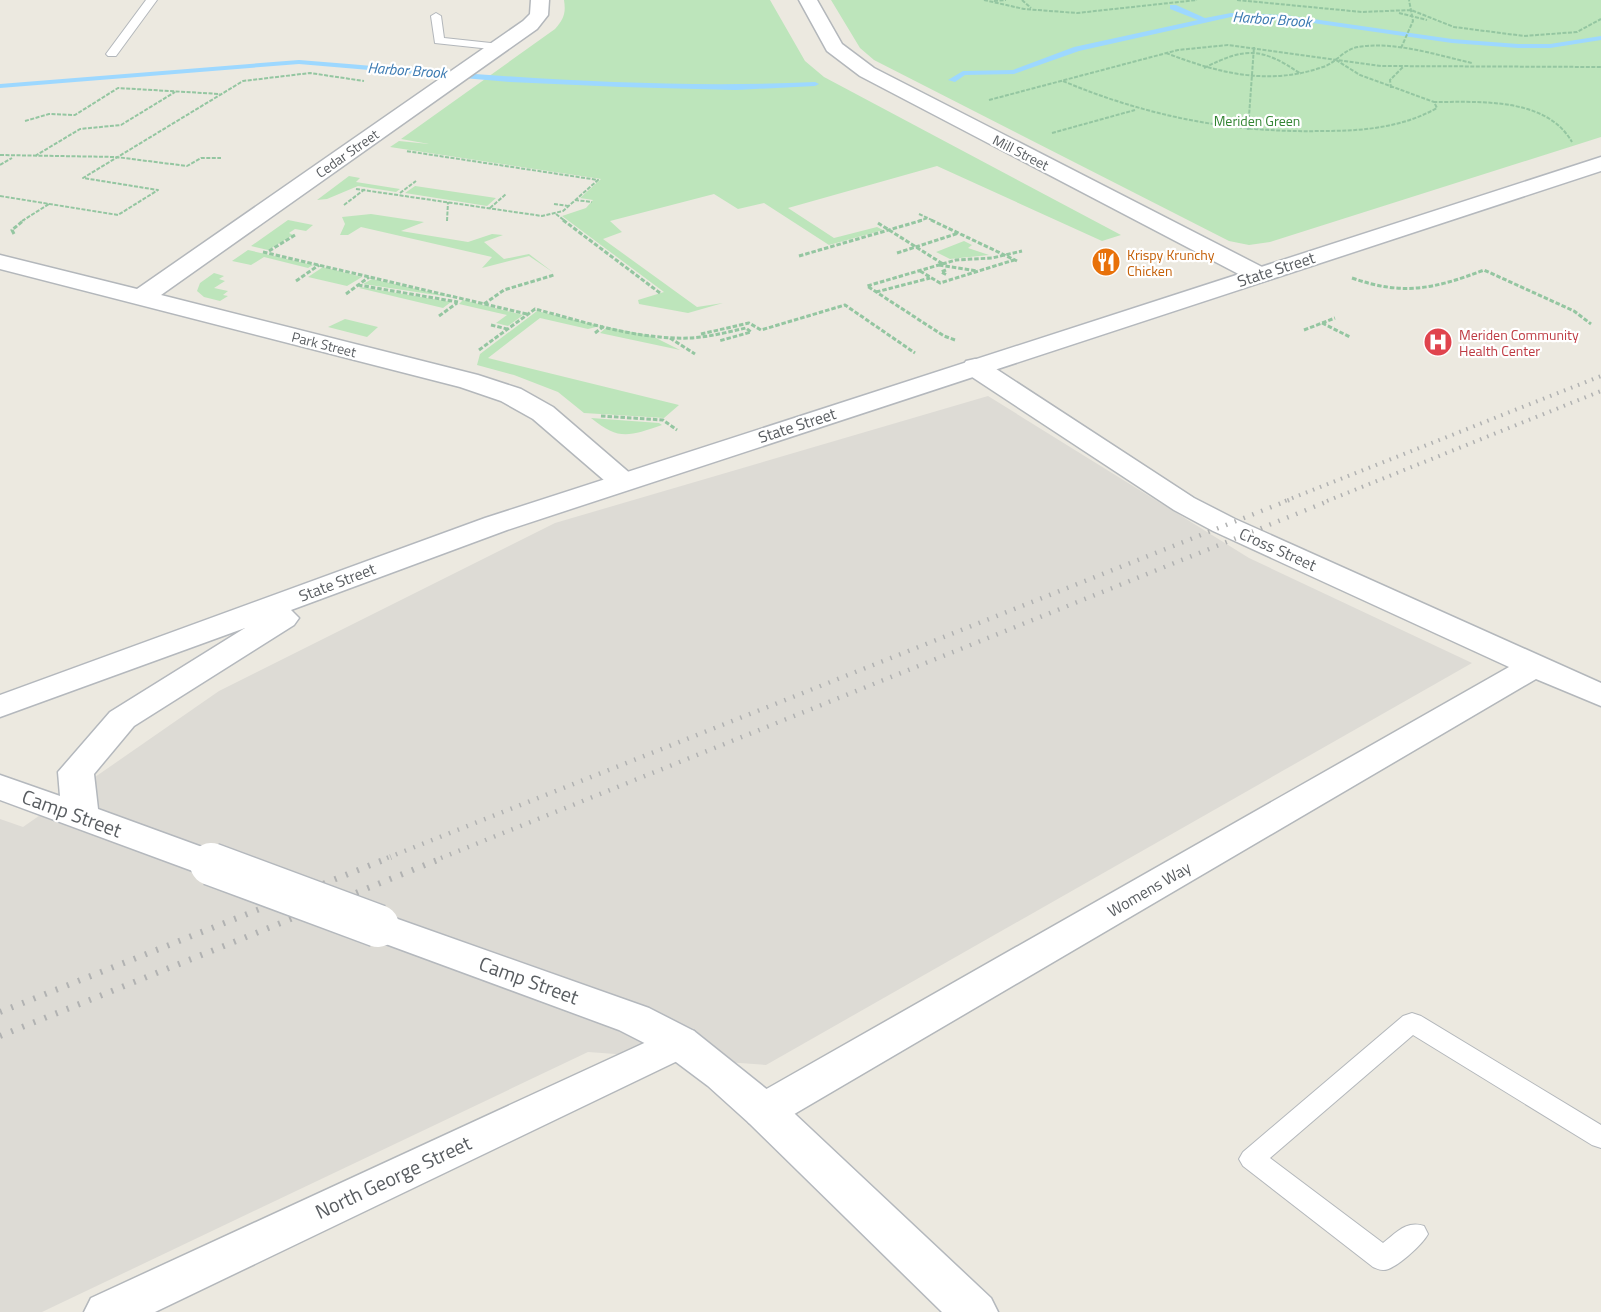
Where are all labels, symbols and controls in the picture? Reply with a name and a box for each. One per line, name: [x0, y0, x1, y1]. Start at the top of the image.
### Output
water label: Harbor Brook: [1232, 5, 1315, 33]
water label: Harbor Brook: [367, 56, 450, 84]
park label: Meriden Green: [1214, 110, 1300, 131]
street label: Cedar Street: [311, 123, 383, 183]
street label: Mill Street: [989, 129, 1053, 175]
place label: Krispy Krunchy Chicken: [1127, 244, 1215, 281]
street label: State Street: [1234, 245, 1318, 293]
restaurant icon: Krispy Krunchy Chicken: [1090, 246, 1122, 278]
place label: Meriden Community Health Center: [1459, 324, 1579, 361]
street label: Park Street: [289, 326, 359, 362]
hospital icon: Meriden Community Health Center: [1422, 326, 1454, 358]
street label: State Street: [755, 401, 839, 449]
street label: Cross Street: [1236, 521, 1321, 577]
street label: State Street: [295, 556, 379, 608]
street label: Camp Street: [18, 781, 126, 845]
street label: Womens Way: [1103, 855, 1195, 923]
street label: Camp Street: [475, 948, 583, 1012]
street label: North George Street: [310, 1127, 476, 1227]

